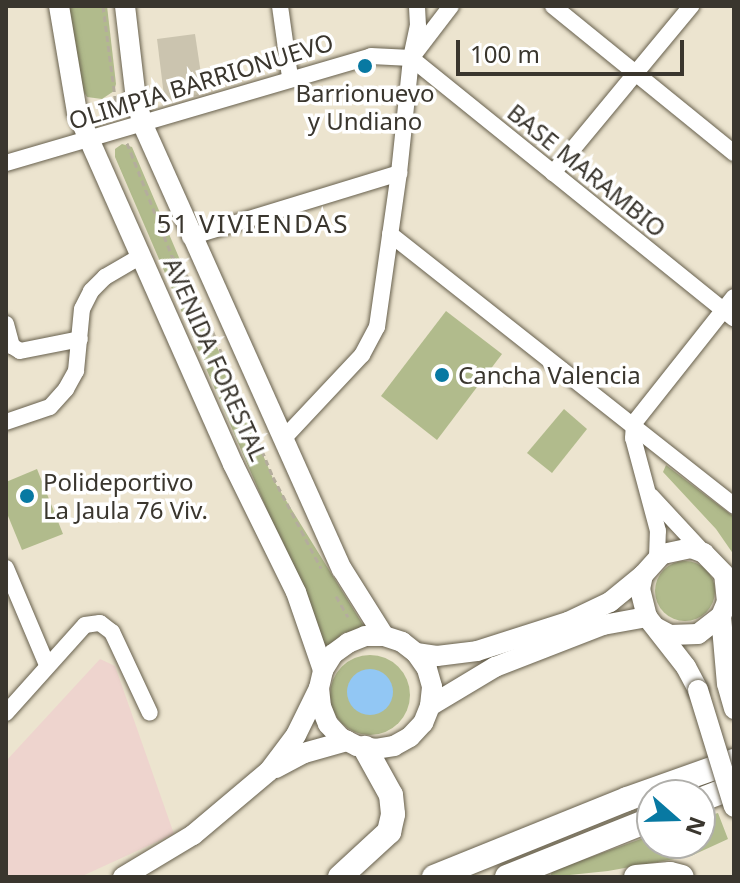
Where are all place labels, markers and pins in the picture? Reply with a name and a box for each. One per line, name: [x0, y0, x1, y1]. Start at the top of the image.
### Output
marker: Barrionuevo y Undiano: [356, 57, 374, 75]
place label: Barrionuevo y Undiano: [295, 79, 435, 135]
place label: Cancha Valencia: [458, 361, 641, 389]
marker: Cancha Valencia: [433, 366, 451, 384]
place label: Polideportivo La Jaula 76 Viv.: [43, 468, 208, 524]
marker: Polideportivo La Jaula 76 Viv.: [18, 487, 36, 505]

